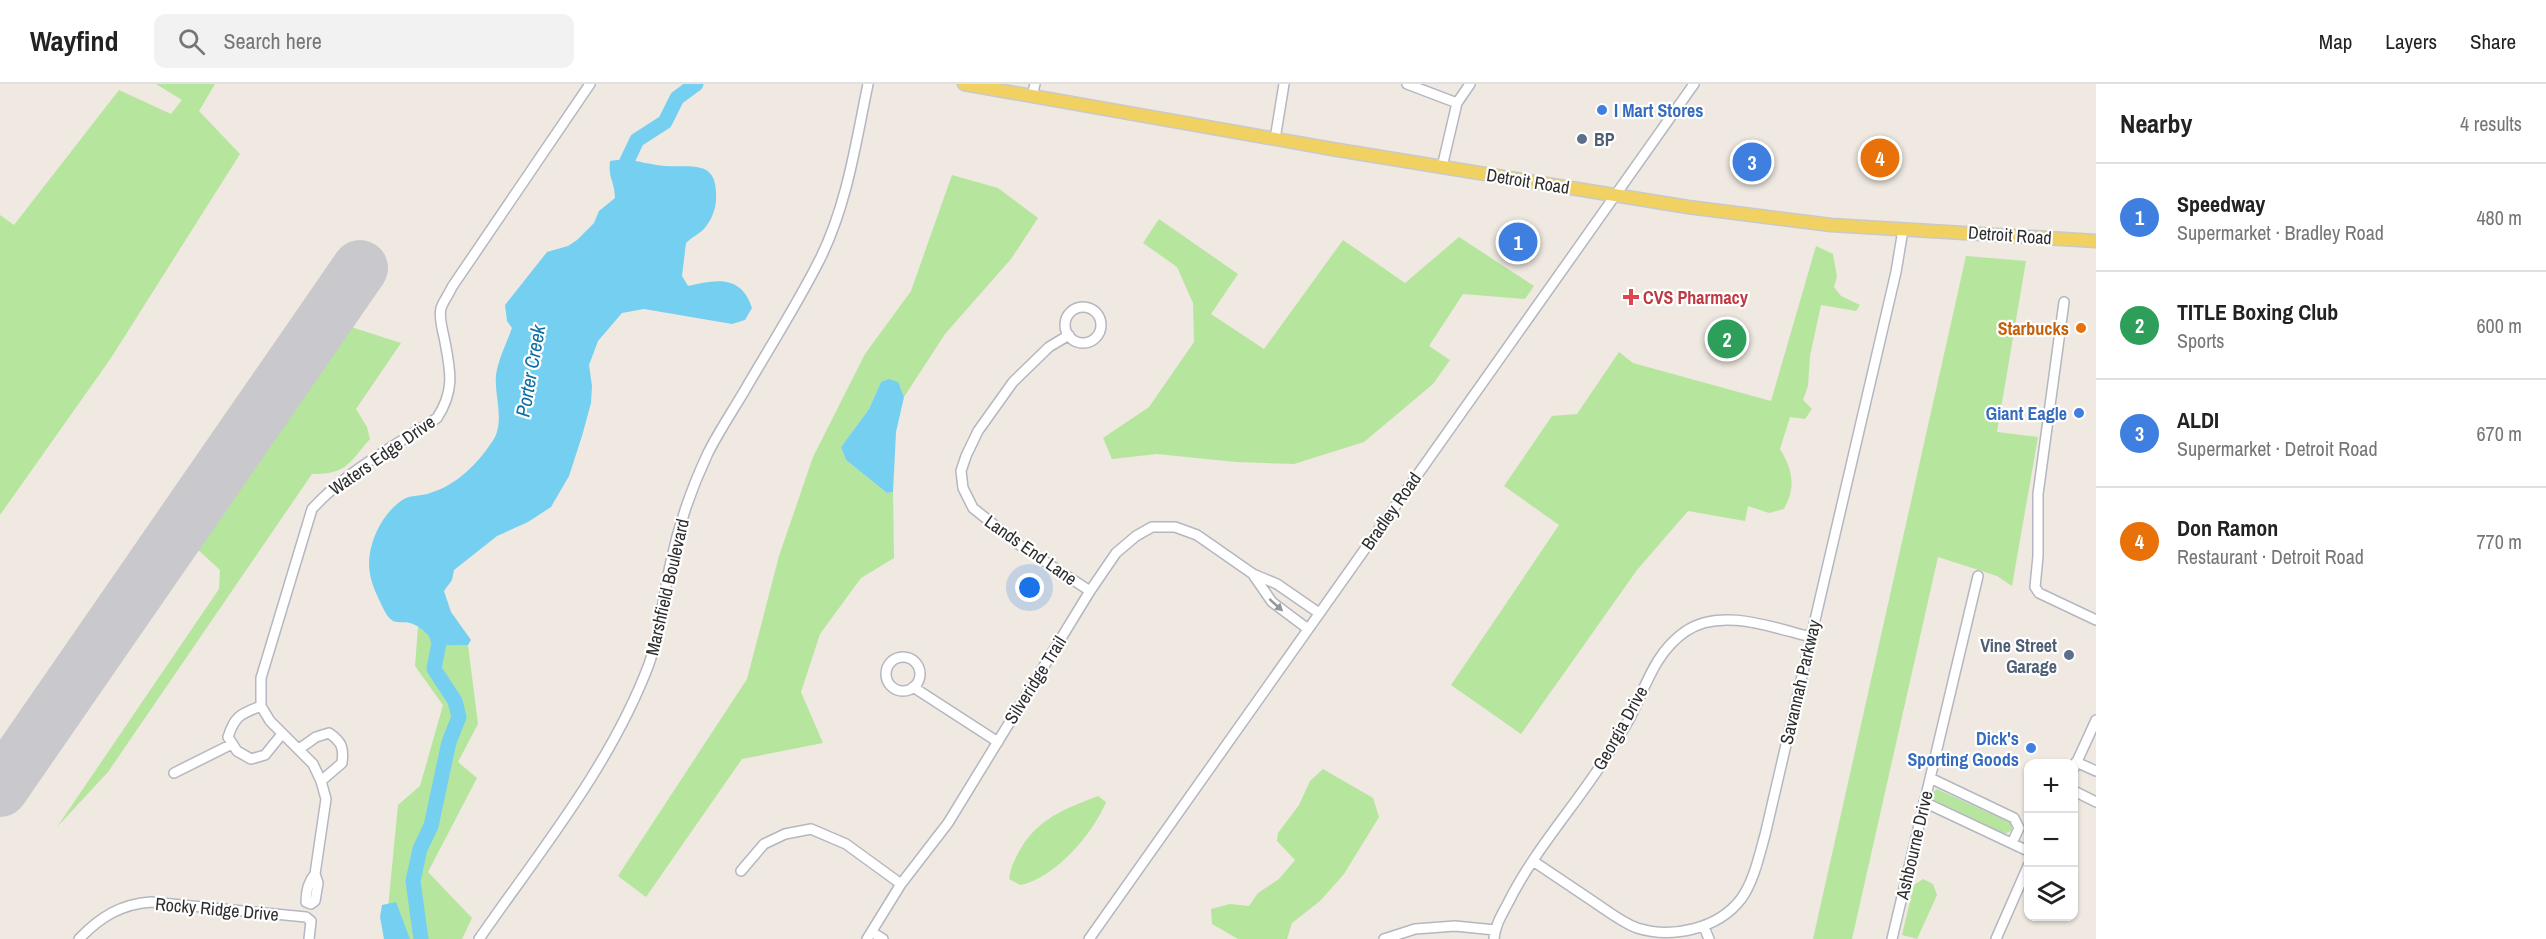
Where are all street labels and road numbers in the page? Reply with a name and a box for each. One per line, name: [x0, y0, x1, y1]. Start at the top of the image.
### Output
street label: Detroit Road: [1485, 162, 1571, 200]
street label: Detroit Road: [1967, 220, 2053, 250]
street label: Waters Edge Drive: [324, 409, 440, 501]
street label: Bradley Road: [1355, 467, 1427, 555]
street label: Lands End Lane: [980, 509, 1082, 591]
street label: Marshfield Boulevard: [639, 516, 695, 658]
street label: Savannah Parkway: [1774, 617, 1827, 747]
street label: Silveridge Trail: [998, 631, 1072, 729]
street label: Georgia Drive: [1587, 681, 1653, 775]
street label: Ashbourne Drive: [1889, 788, 1939, 903]
street label: Rocky Ridge Drive: [154, 891, 280, 927]

